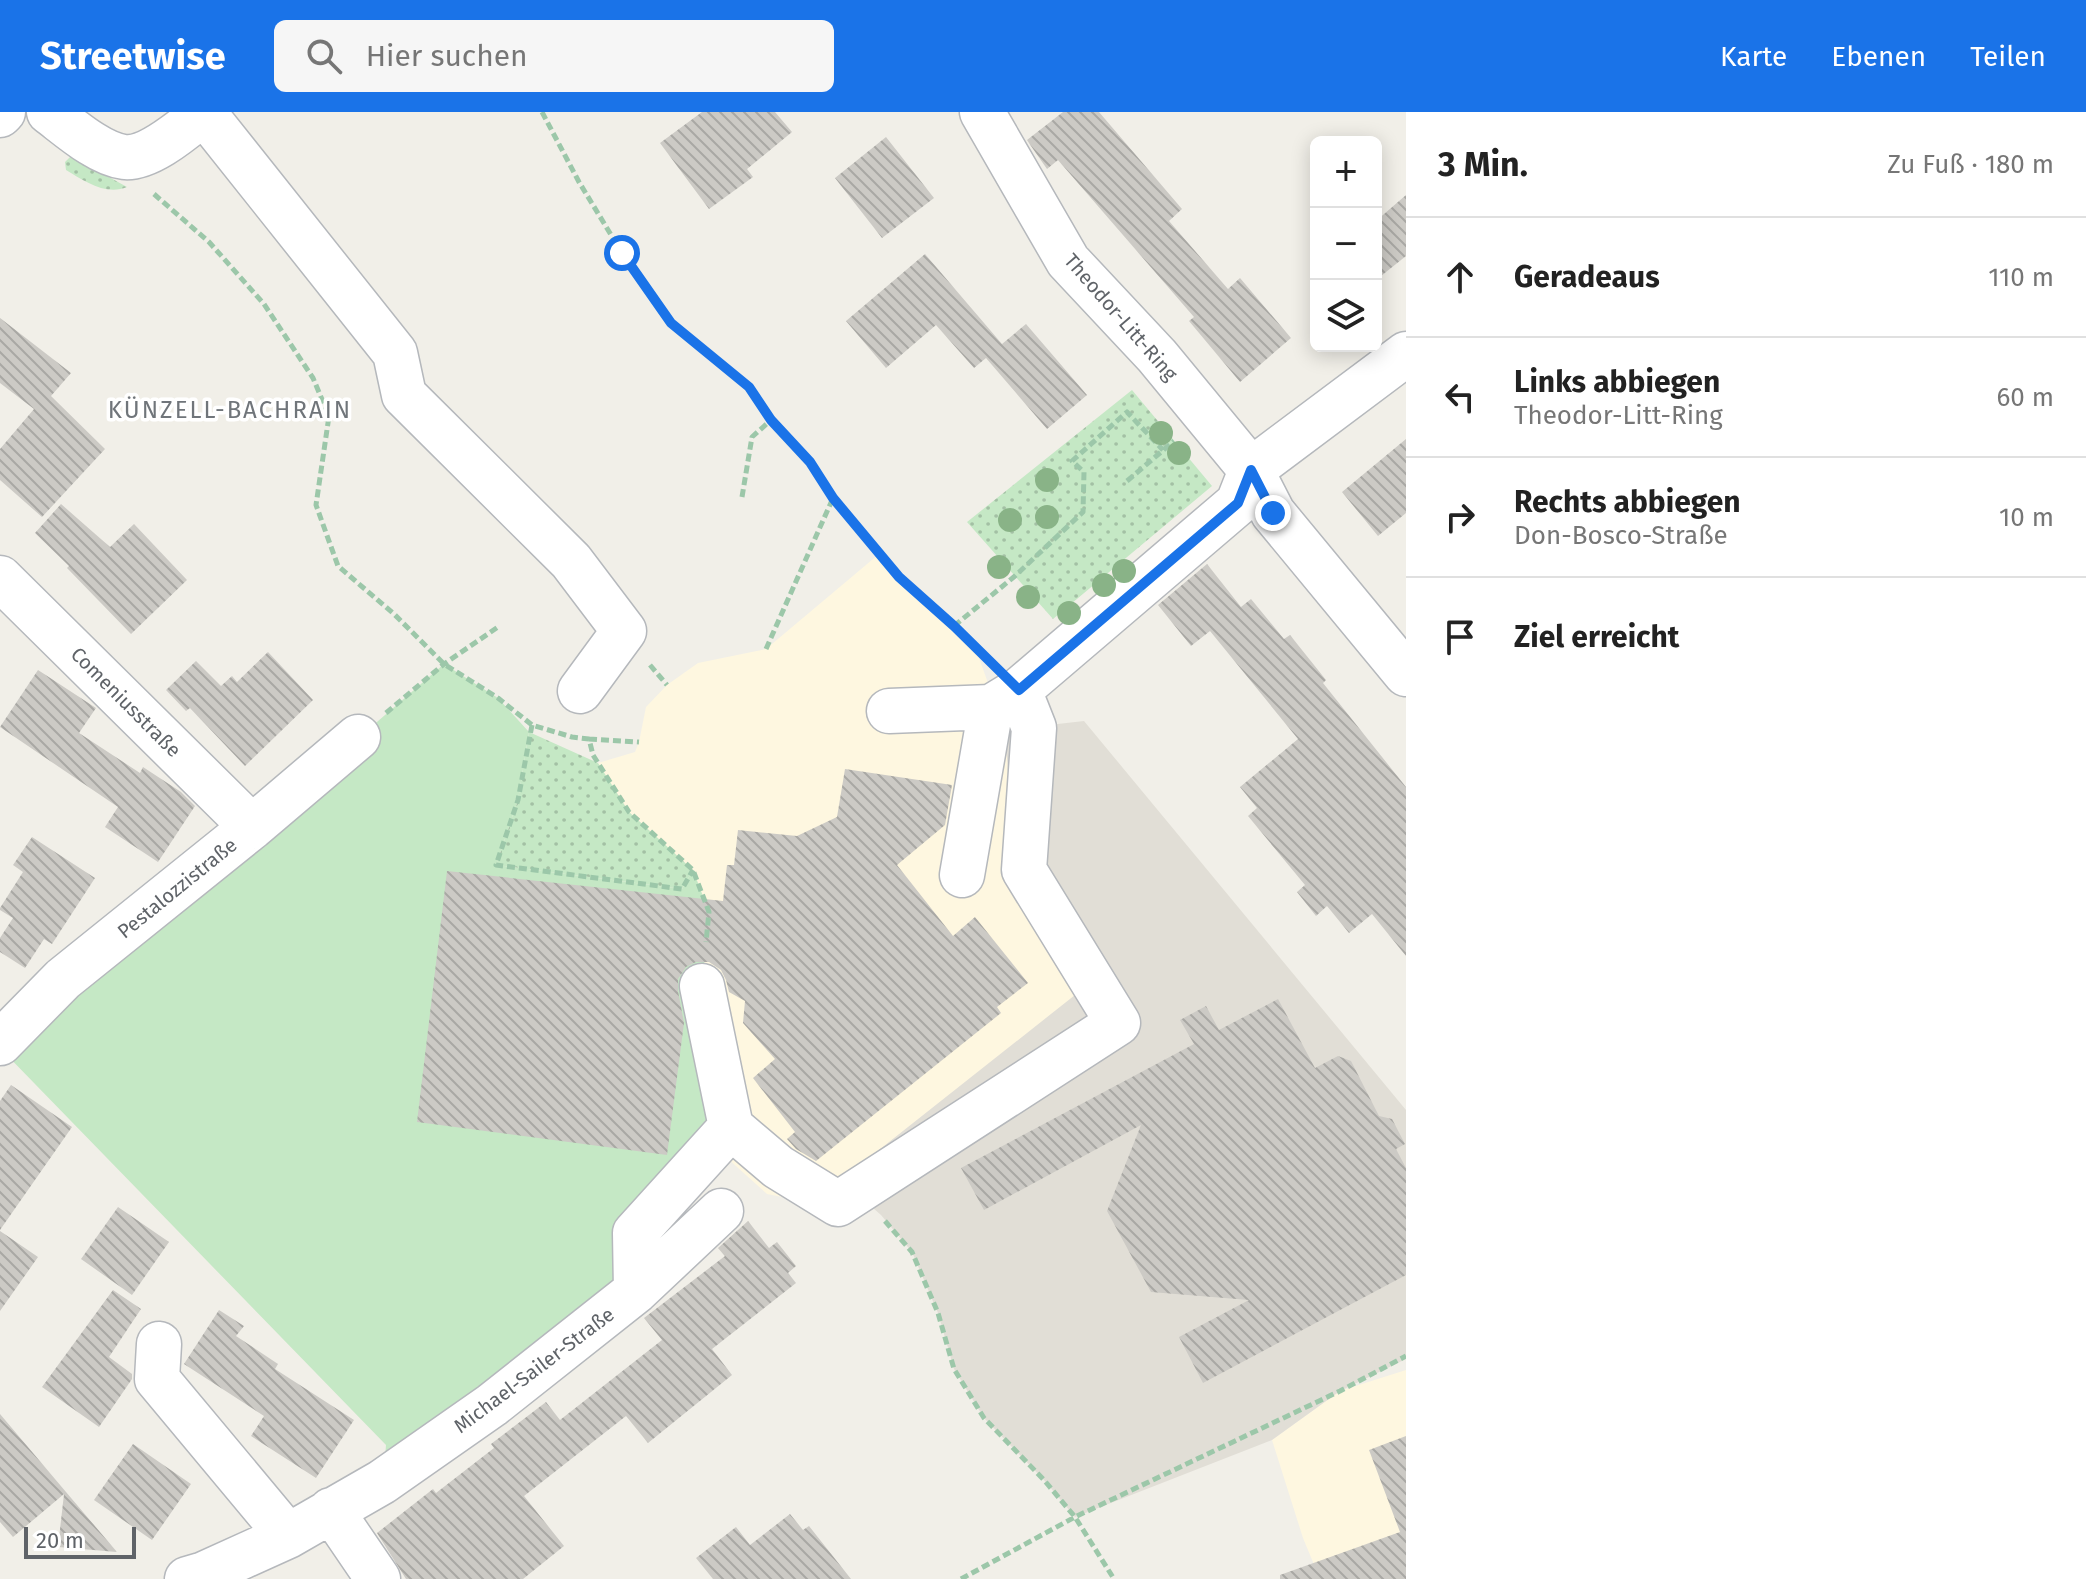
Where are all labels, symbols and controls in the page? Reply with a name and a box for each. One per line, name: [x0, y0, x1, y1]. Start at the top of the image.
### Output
search box: [274, 20, 834, 92]
text: Streetwise: [40, 33, 226, 79]
icon: search: [302, 34, 346, 78]
text: Hier suchen: [366, 38, 528, 74]
text: Karte: [1720, 40, 1787, 73]
text: Ebenen: [1831, 40, 1926, 73]
text: Teilen: [1970, 40, 2046, 73]
map controls: [1310, 136, 1382, 352]
button: +: [1310, 136, 1382, 208]
text: 3 Min.: [1438, 144, 1528, 185]
text: Zu Fuß · 180 m: [1887, 149, 2054, 180]
button: −: [1310, 208, 1382, 280]
route start: [604, 235, 640, 271]
street label: Theodor-Litt-Ring: [1059, 249, 1183, 386]
icon: ahead: [1438, 255, 1482, 299]
text: Geradeaus: [1514, 259, 1660, 295]
text: 110 m: [1988, 262, 2054, 293]
button: layers: [1310, 280, 1382, 352]
text: Links abbiegen: [1514, 364, 1720, 400]
icon: left: [1438, 375, 1482, 419]
text: 60 m: [1996, 382, 2054, 413]
district label: KÜNZELL-BACHRAIN: [108, 396, 352, 424]
text: Theodor-Litt-Ring: [1514, 400, 1723, 431]
text: Rechts abbiegen: [1514, 484, 1741, 520]
route end: [1255, 495, 1291, 531]
icon: right: [1438, 495, 1482, 539]
text: 10 m: [1999, 502, 2054, 533]
text: Don-Bosco-Straße: [1514, 520, 1728, 551]
icon: arrive: [1438, 615, 1482, 659]
text: Ziel erreicht: [1514, 619, 1679, 655]
street label: Comeniusstraße: [66, 642, 186, 762]
street label: Pestalozzistraße: [112, 833, 242, 943]
street label: Michael-Sailer-Straße: [449, 1302, 619, 1438]
scale bar: [24, 1523, 136, 1559]
text: 20 m: [36, 1527, 84, 1554]

